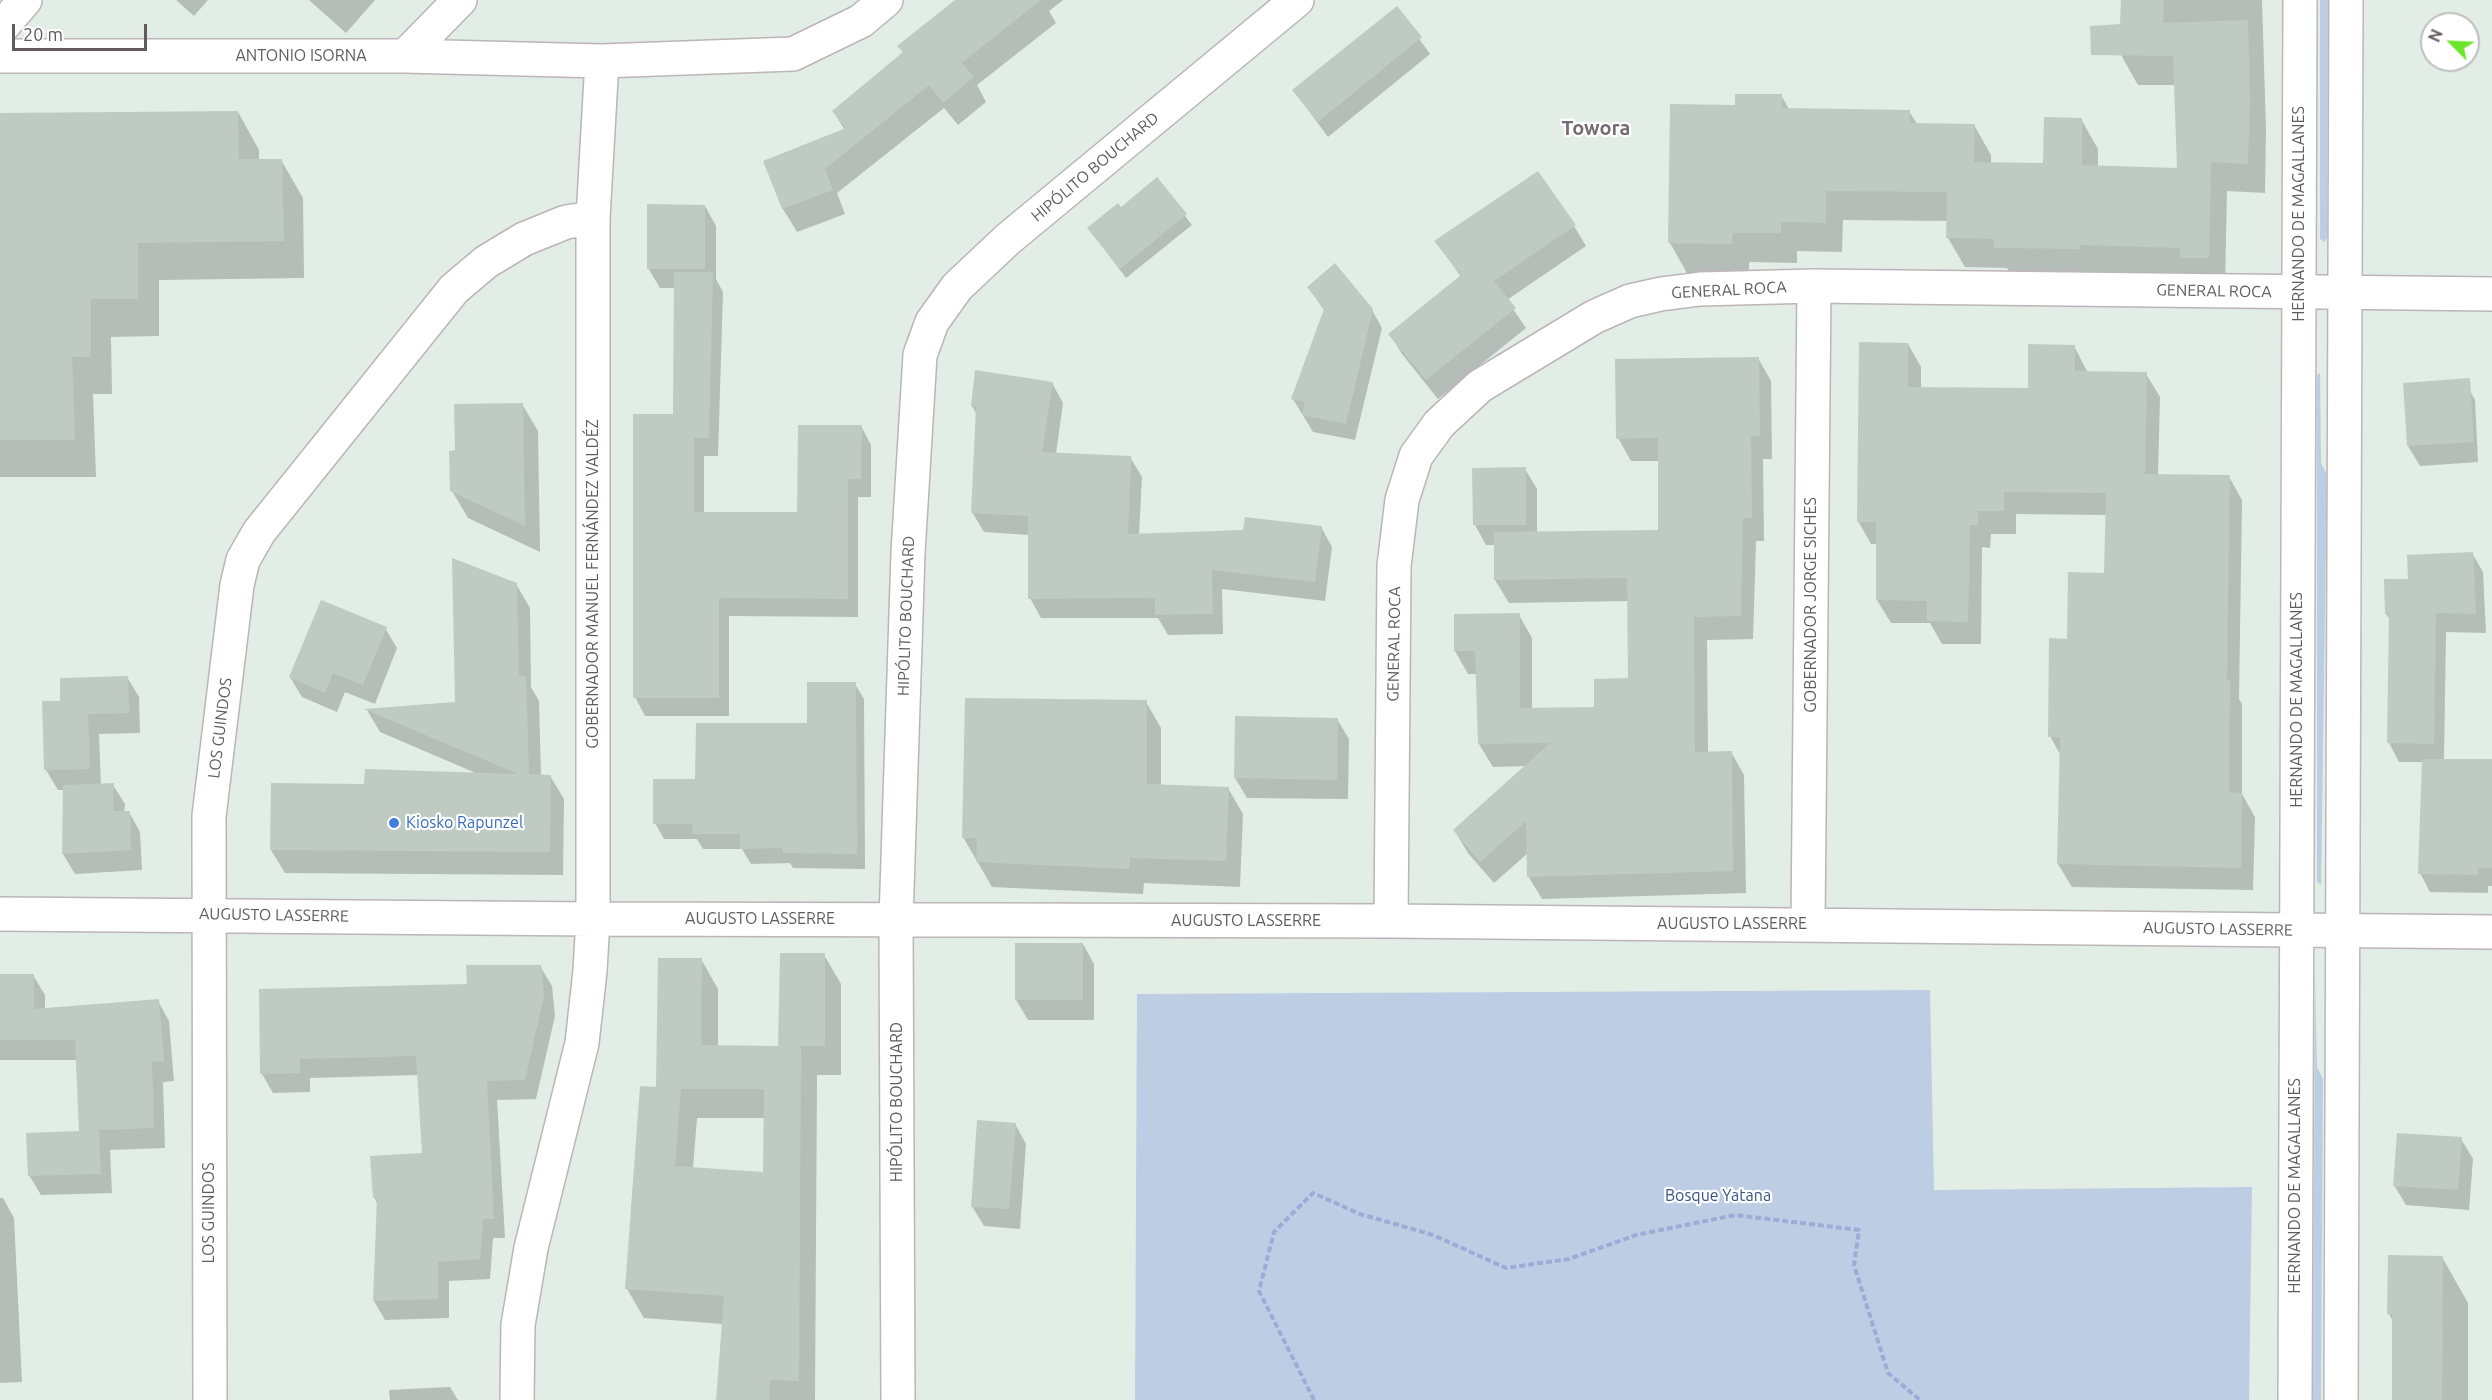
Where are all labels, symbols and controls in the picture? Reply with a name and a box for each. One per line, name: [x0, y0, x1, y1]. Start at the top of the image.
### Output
scale bar: [15, 12, 150, 50]
north arrow: [2420, 12, 2480, 72]
text: 20 m: [23, 24, 63, 44]
text: N: [2425, 26, 2446, 45]
street label: ANTONIO ISORNA: [235, 46, 367, 66]
street label: HERNANDO DE MAGALLANES: [2289, 106, 2309, 322]
street label: HIPÓLITO BOUCHARD: [1027, 108, 1163, 226]
district label: Towora: [1562, 116, 1630, 140]
street label: GENERAL ROCA: [1671, 277, 1787, 303]
street label: GENERAL ROCA: [2156, 280, 2272, 302]
street label: GOBERNADOR MANUEL FERNÁNDEZ VALDÉZ: [583, 419, 603, 749]
street label: GOBERNADOR JORGE SICHES: [1801, 497, 1821, 713]
street label: HIPÓLITO BOUCHARD: [894, 536, 918, 696]
street label: GENERAL ROCA: [1383, 586, 1405, 702]
street label: HERNANDO DE MAGALLANES: [2287, 592, 2307, 808]
street label: LOS GUINDOS: [204, 677, 236, 779]
place label: Kiosko Rapunzel: [406, 813, 523, 833]
marker: Kiosko Rapunzel: [387, 816, 401, 830]
street label: AUGUSTO LASSERRE: [199, 904, 349, 926]
street label: AUGUSTO LASSERRE: [685, 909, 835, 929]
street label: AUGUSTO LASSERRE: [1171, 911, 1321, 931]
street label: AUGUSTO LASSERRE: [1657, 914, 1807, 934]
street label: AUGUSTO LASSERRE: [2143, 918, 2293, 940]
street label: HIPÓLITO BOUCHARD: [887, 1022, 907, 1182]
street label: HERNANDO DE MAGALLANES: [2285, 1078, 2305, 1294]
street label: LOS GUINDOS: [199, 1162, 219, 1264]
park label: Bosque Yatana: [1665, 1186, 1771, 1206]

